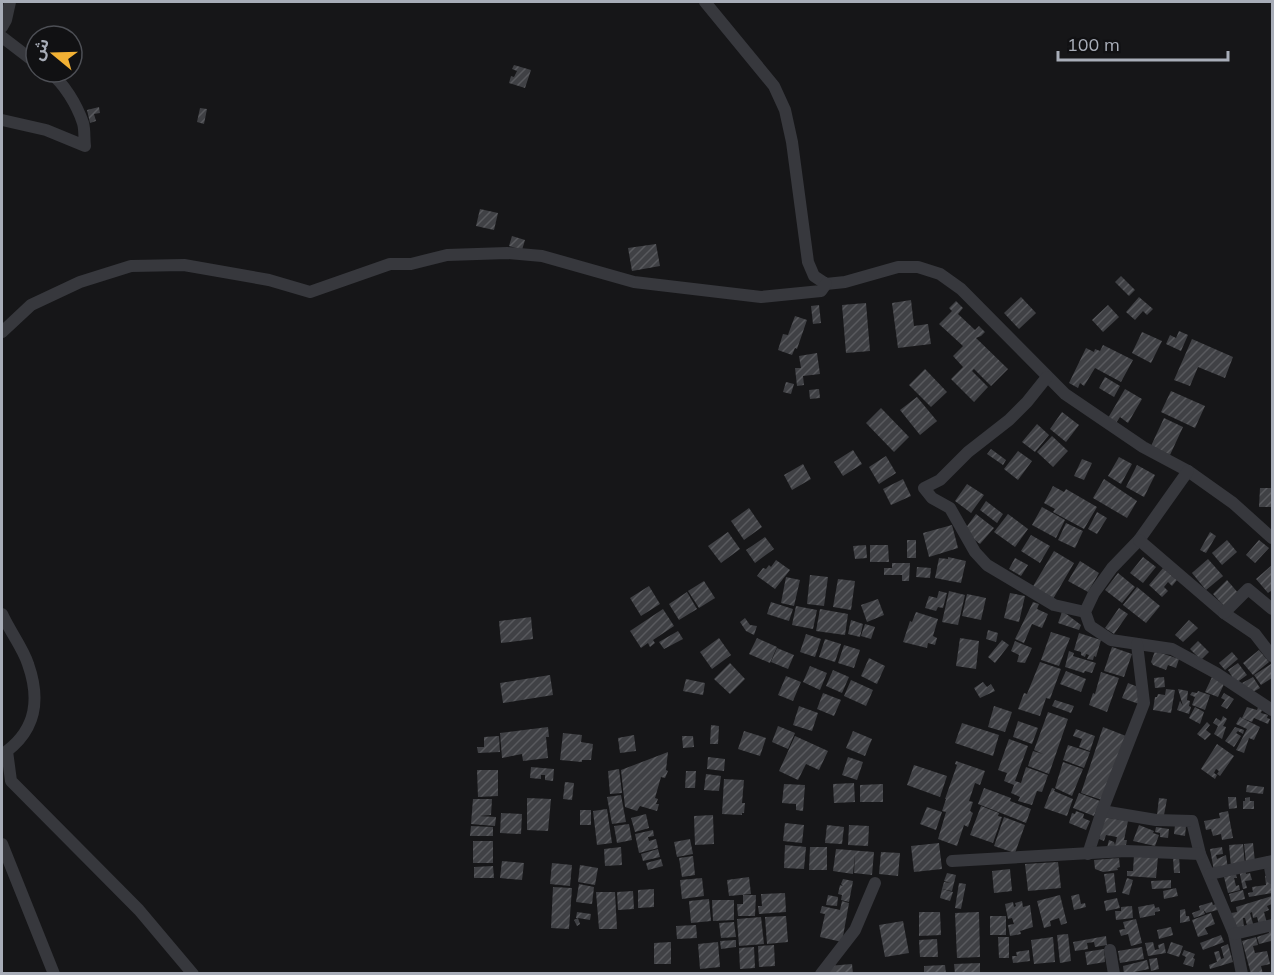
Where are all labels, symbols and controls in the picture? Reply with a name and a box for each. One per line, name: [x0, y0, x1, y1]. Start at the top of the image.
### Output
north arrow: [24, 24, 84, 84]
scale bar: [1058, 24, 1228, 62]
text: 100 m: [1067, 33, 1120, 56]
text: ش: [27, 35, 53, 63]

